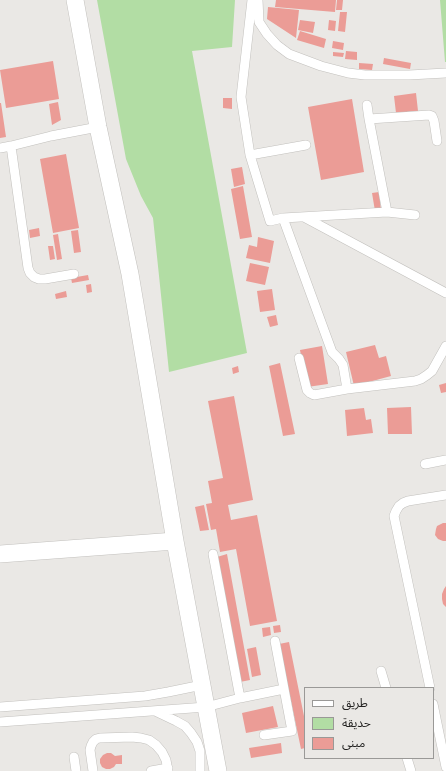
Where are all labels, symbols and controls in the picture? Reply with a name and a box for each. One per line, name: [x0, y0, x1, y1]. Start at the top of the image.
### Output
legend: [304, 687, 434, 759]
text: طريق: [342, 696, 368, 710]
text: حديقة: [342, 716, 371, 730]
text: مبنى: [342, 736, 365, 750]

